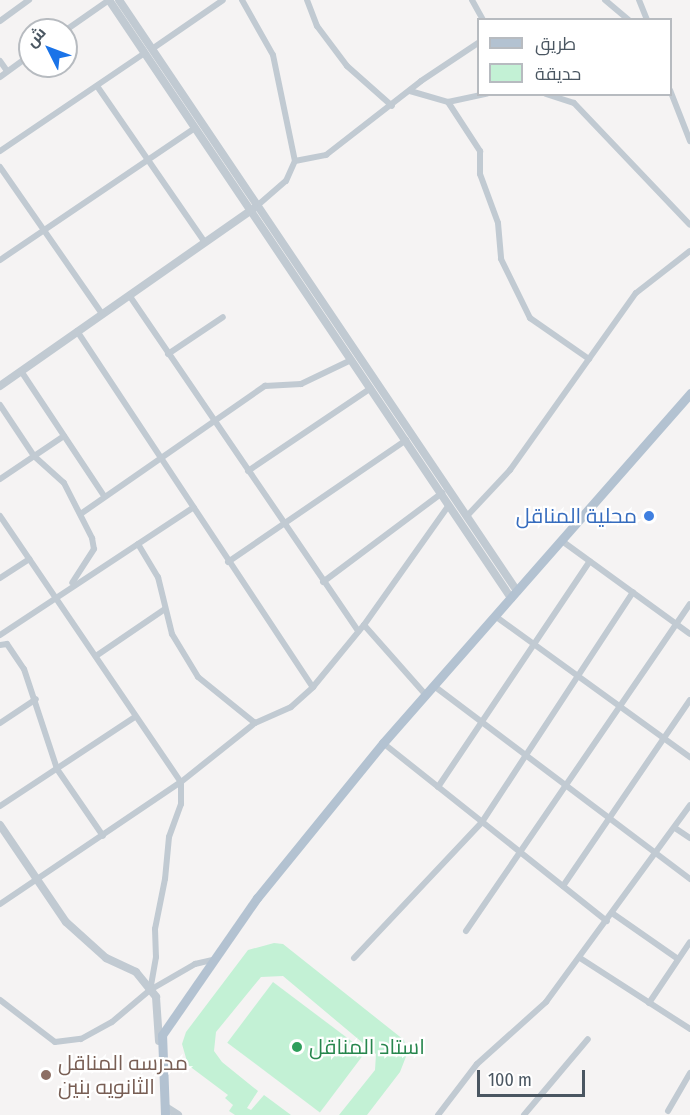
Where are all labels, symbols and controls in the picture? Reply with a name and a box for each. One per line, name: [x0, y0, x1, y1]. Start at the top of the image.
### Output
north arrow: [18, 18, 78, 78]
legend: [477, 18, 672, 96]
text: ش: [22, 23, 50, 51]
text: طريق: [535, 33, 576, 55]
text: حديقة: [535, 63, 581, 85]
place label: محلية المناقل: [516, 503, 637, 529]
marker: محلية المناقل: [642, 509, 656, 523]
place label: استاد المناقل: [309, 1034, 425, 1060]
marker: استاد المناقل: [290, 1040, 304, 1054]
place label: مدرسه المناقل الثانويه بنين: [58, 1050, 188, 1100]
scale bar: [480, 1058, 588, 1096]
marker: مدرسه المناقل الثانويه بنين: [39, 1068, 53, 1082]
text: 100 m: [488, 1069, 532, 1091]

